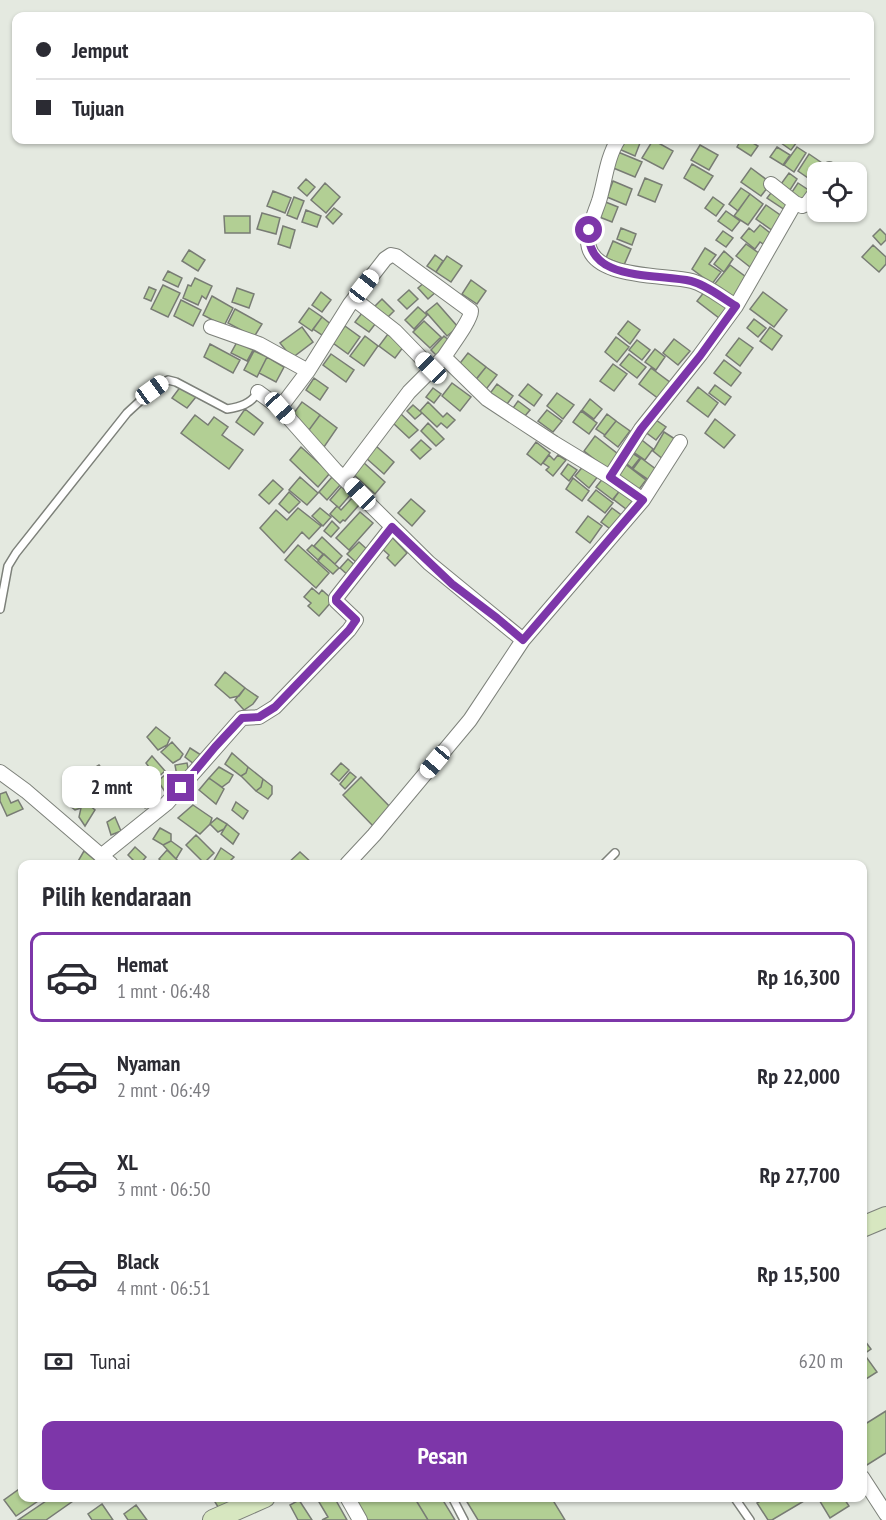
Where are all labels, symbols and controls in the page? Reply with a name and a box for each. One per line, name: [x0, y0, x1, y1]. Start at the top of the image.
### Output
text: Jemput: [72, 36, 128, 64]
text: Tujuan: [72, 94, 124, 122]
map controls: [807, 162, 867, 222]
button: locate: [807, 162, 867, 222]
route start: [575, 216, 602, 243]
car: [346, 266, 382, 306]
car: [412, 349, 450, 387]
car: [132, 372, 172, 408]
car: [261, 389, 299, 427]
car: [341, 475, 379, 513]
car: [417, 742, 453, 782]
callout: 2 mnt: [61, 767, 160, 809]
text: 2 mnt: [91, 774, 132, 800]
route end: [167, 774, 194, 801]
text: Pilih kendaraan: [42, 879, 191, 913]
icon: car: [45, 950, 99, 1004]
text: Hemat: [117, 950, 168, 978]
text: Rp 16,300: [757, 963, 840, 991]
text: 1 mnt · 06:48: [117, 978, 210, 1004]
icon: car: [45, 1049, 99, 1103]
text: Nyaman: [117, 1049, 180, 1077]
text: Rp 22,000: [757, 1062, 840, 1090]
text: 2 mnt · 06:49: [117, 1077, 210, 1103]
icon: car: [45, 1148, 99, 1202]
text: XL: [117, 1148, 138, 1176]
text: Rp 27,700: [759, 1161, 840, 1189]
text: 3 mnt · 06:50: [117, 1176, 210, 1202]
icon: car: [45, 1247, 99, 1301]
text: Black: [117, 1247, 159, 1275]
text: Rp 15,500: [757, 1260, 840, 1288]
text: 4 mnt · 06:51: [117, 1275, 210, 1301]
icon: cash: [42, 1345, 75, 1378]
text: Tunai: [90, 1347, 131, 1375]
text: 620 m: [799, 1348, 843, 1374]
button: Pesan: [42, 1421, 843, 1490]

